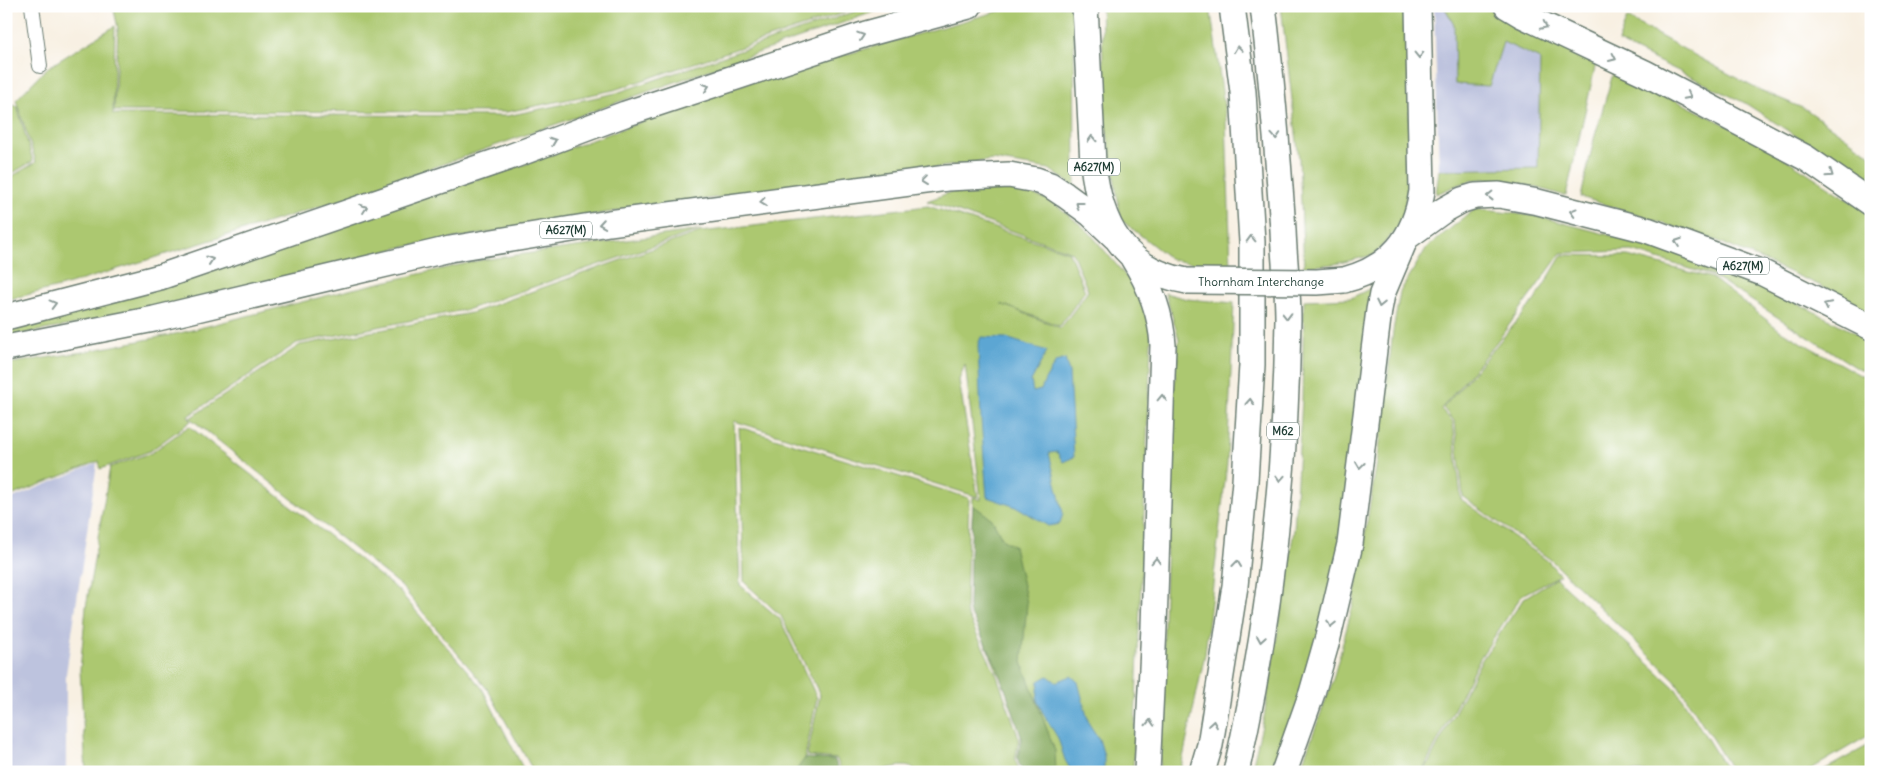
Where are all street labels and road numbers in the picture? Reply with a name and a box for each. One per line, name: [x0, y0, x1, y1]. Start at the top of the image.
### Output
road number: A627(M): [1068, 158, 1120, 176]
road number: A627(M): [540, 222, 592, 238]
road number: A627(M): [1717, 258, 1769, 274]
street label: Thornham Interchange: [1198, 274, 1324, 289]
road number: M62: [1267, 422, 1299, 440]

